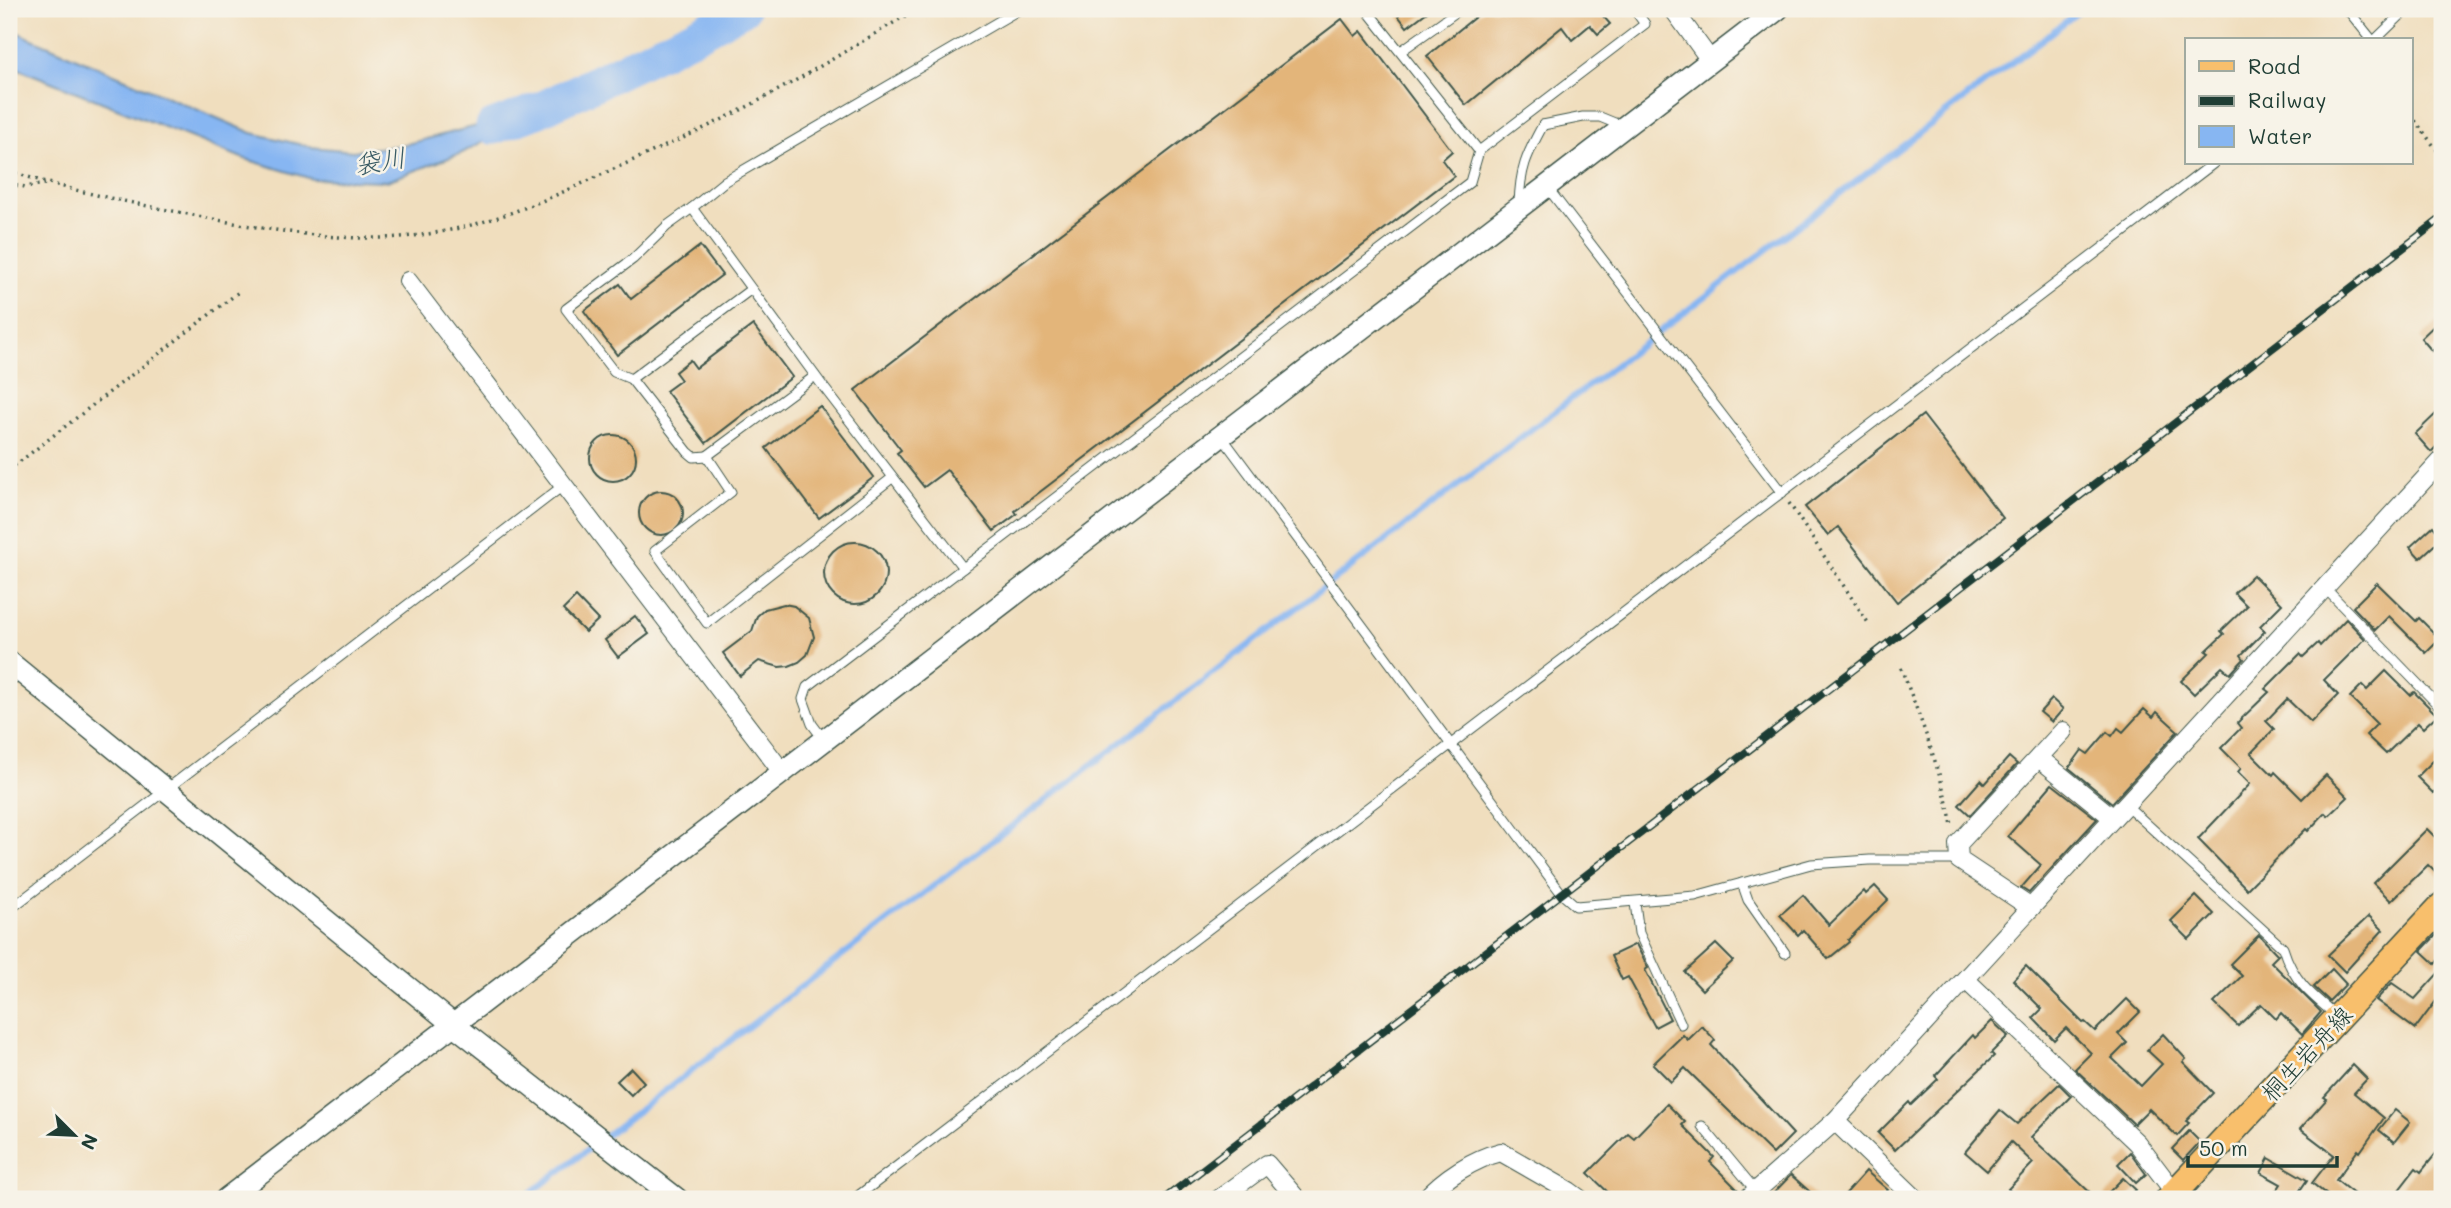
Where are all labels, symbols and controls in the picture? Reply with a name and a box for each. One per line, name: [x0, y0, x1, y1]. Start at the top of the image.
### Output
legend: [2185, 38, 2412, 164]
text: Road: [2248, 52, 2300, 79]
text: Railway: [2248, 86, 2327, 113]
text: Water: [2248, 122, 2312, 149]
water label: 袋川: [352, 139, 408, 181]
street label: 桐生岩舟線: [2254, 999, 2358, 1107]
north arrow: [38, 1100, 108, 1170]
scale bar: [2188, 1124, 2337, 1168]
text: N: [76, 1130, 104, 1154]
text: 50 m: [2199, 1134, 2248, 1161]

